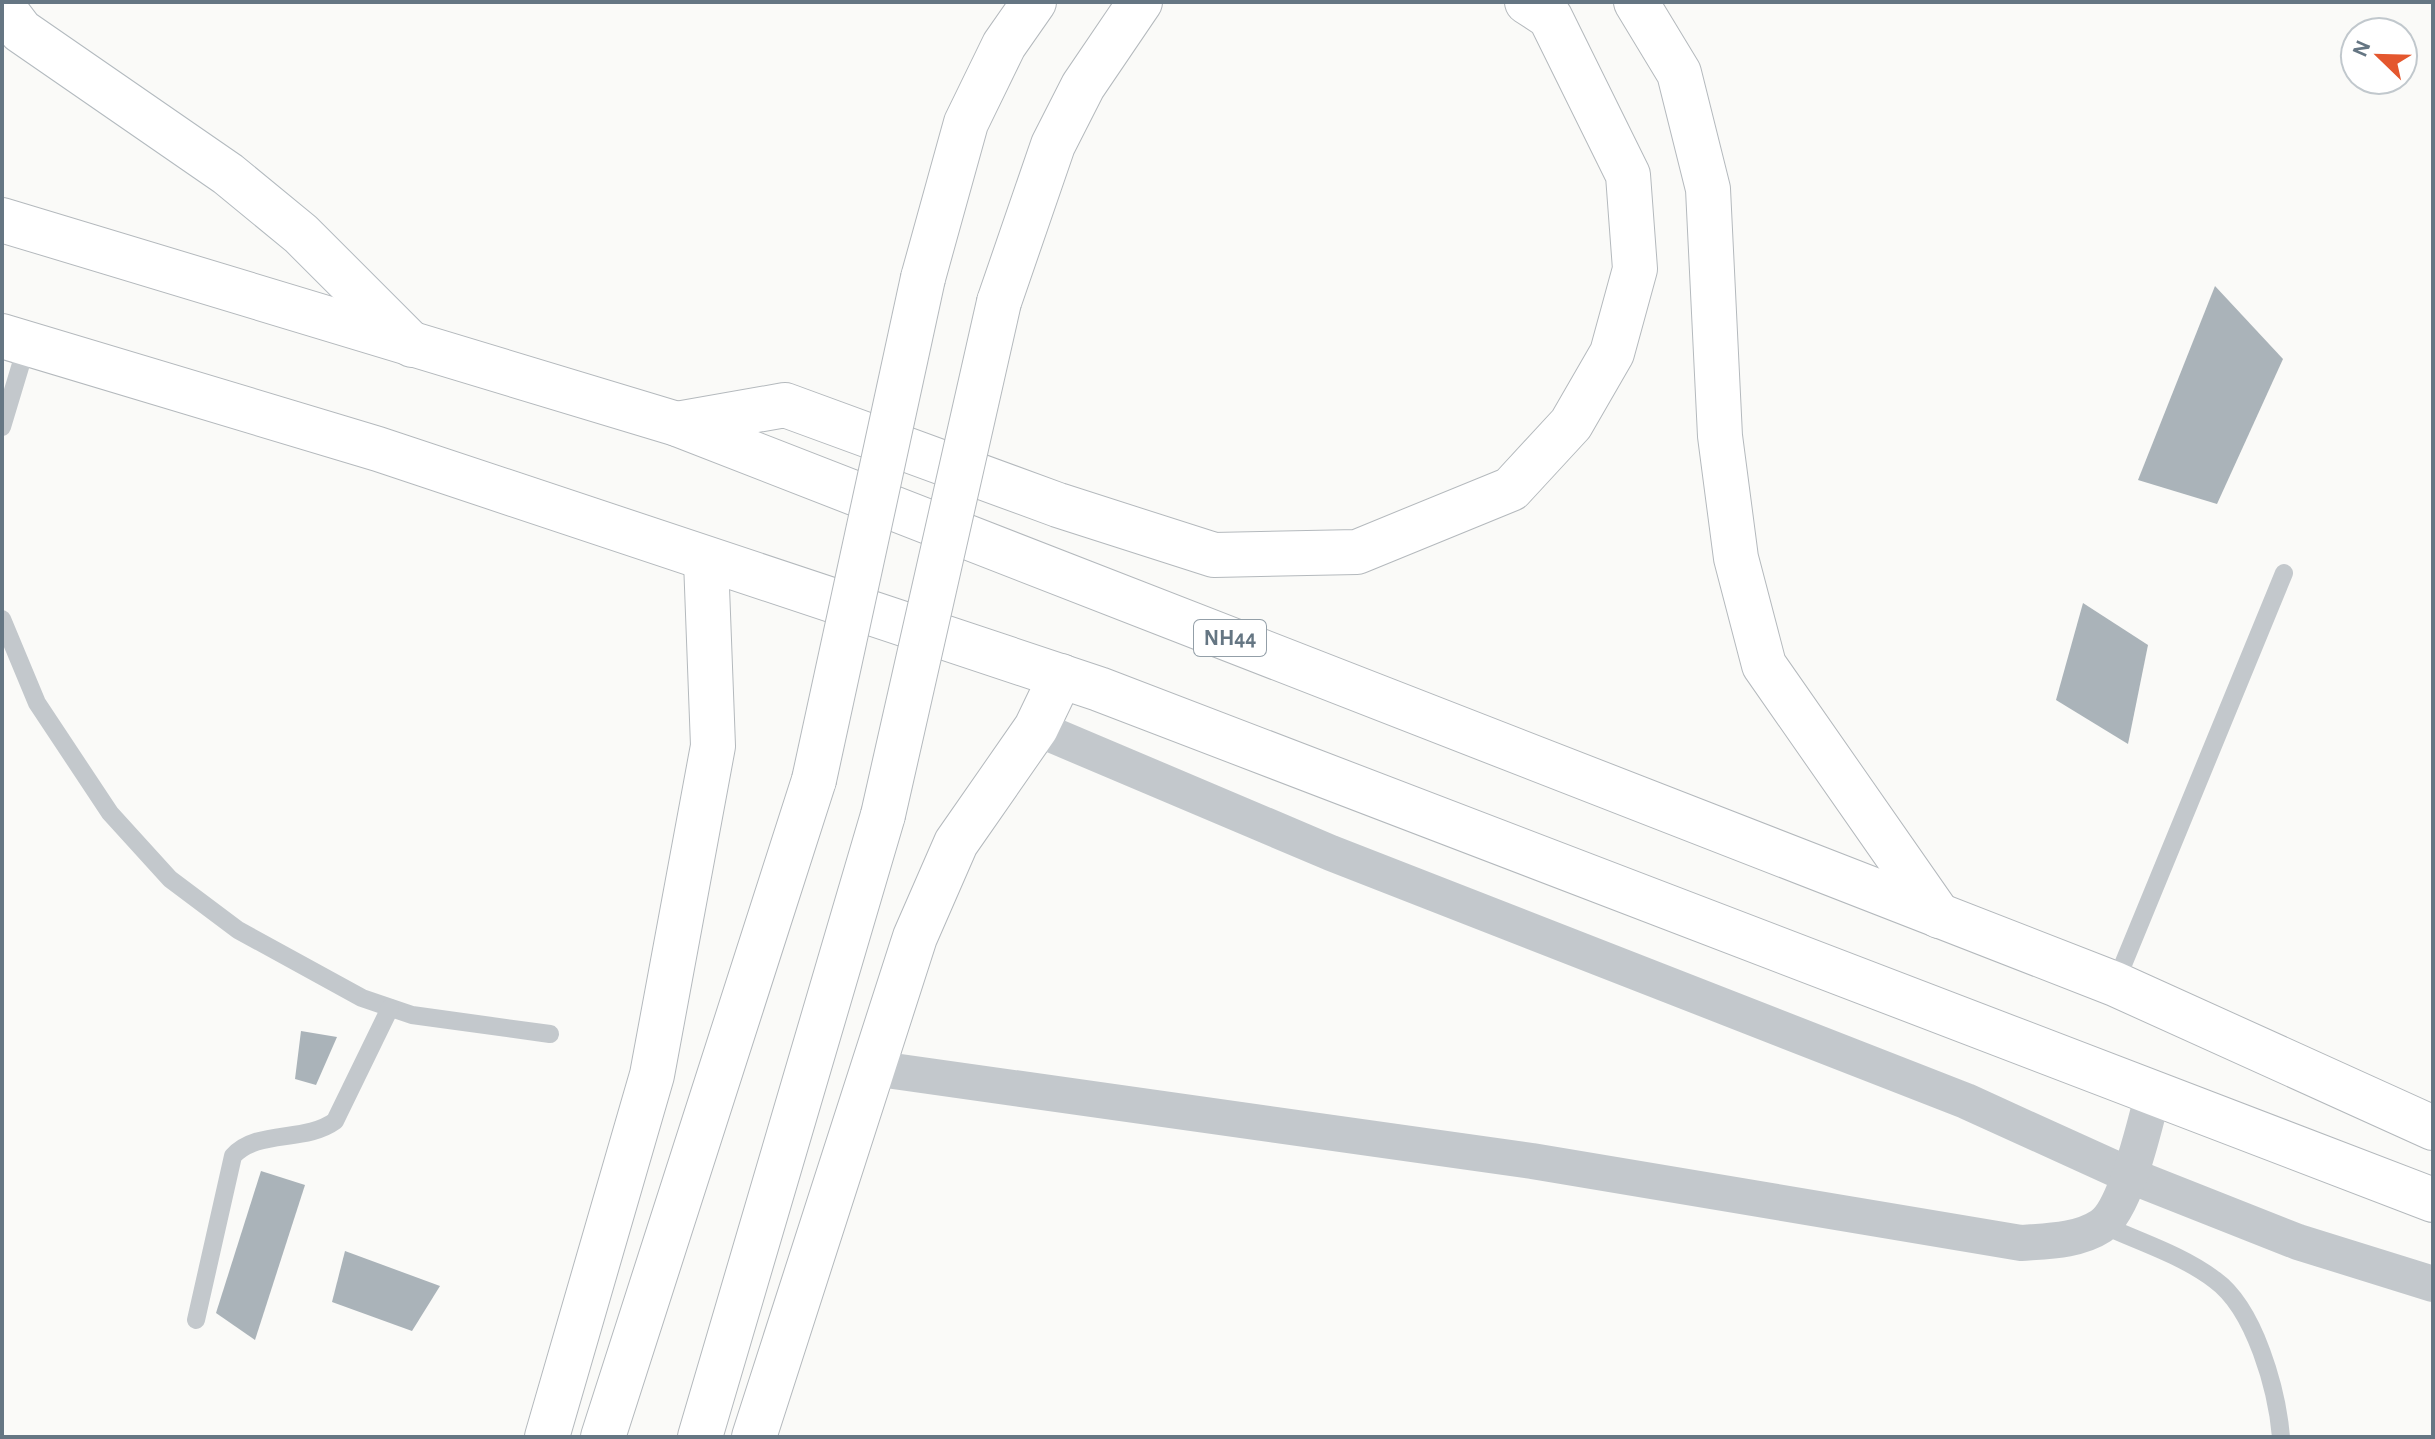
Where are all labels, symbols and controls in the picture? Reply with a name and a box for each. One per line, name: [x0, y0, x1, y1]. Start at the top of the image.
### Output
north arrow: [2339, 16, 2419, 96]
text: N: [2348, 37, 2375, 60]
road number: NH44: [1194, 620, 1266, 656]

